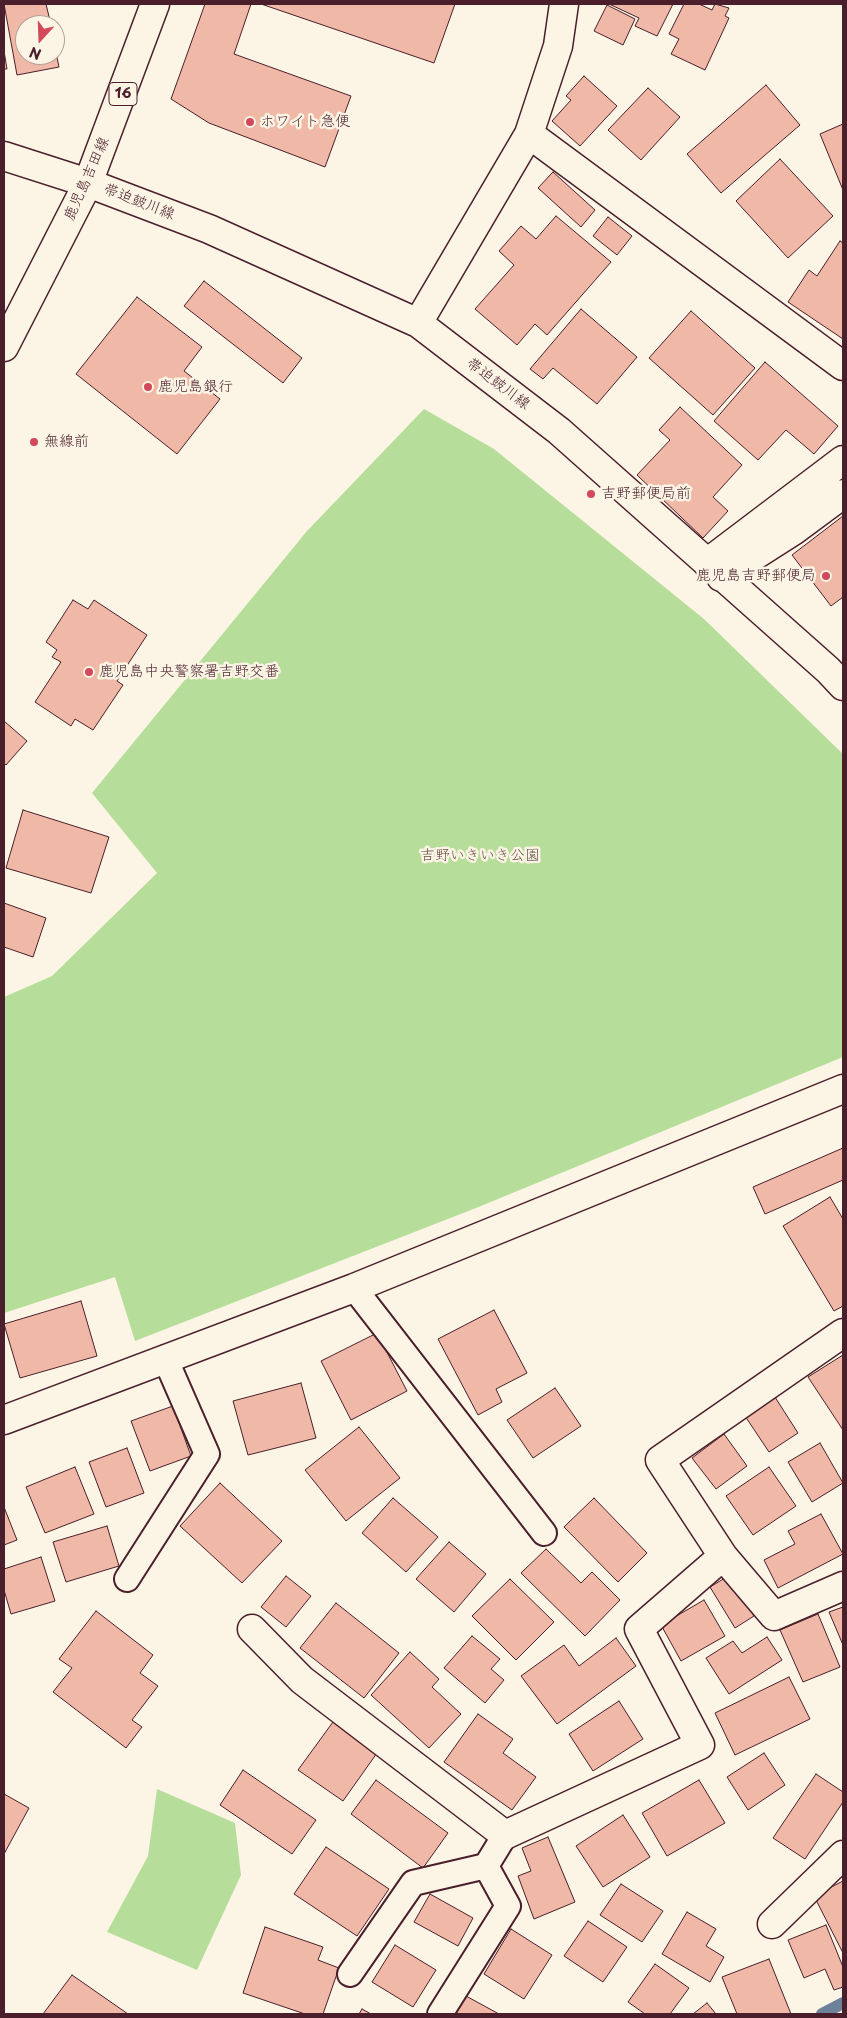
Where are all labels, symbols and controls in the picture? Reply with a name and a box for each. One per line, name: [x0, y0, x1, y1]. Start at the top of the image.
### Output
north arrow: [15, 15, 65, 65]
text: N: [26, 42, 44, 65]
road number: 16: [109, 82, 137, 106]
place label: ホワイト急便: [260, 113, 350, 131]
marker: ホワイト急便: [244, 116, 256, 128]
street label: 鹿児島吉田線: [60, 134, 114, 224]
street label: 帯迫皷川線: [101, 180, 177, 224]
street label: 帯迫皷川線: [463, 354, 533, 414]
place label: 鹿児島銀行: [158, 378, 233, 396]
marker: 鹿児島銀行: [142, 381, 154, 393]
place label: 無線前: [44, 433, 89, 451]
marker: 無線前: [28, 436, 40, 448]
place label: 吉野郵便局前: [601, 485, 691, 503]
marker: 吉野郵便局前: [585, 488, 597, 500]
place label: 鹿児島吉野郵便局: [696, 567, 816, 585]
marker: 鹿児島吉野郵便局: [820, 570, 832, 582]
place label: 鹿児島中央警察署吉野交番: [99, 663, 279, 681]
marker: 鹿児島中央警察署吉野交番: [83, 666, 95, 678]
park label: 吉野いきいき公園: [420, 847, 540, 865]

